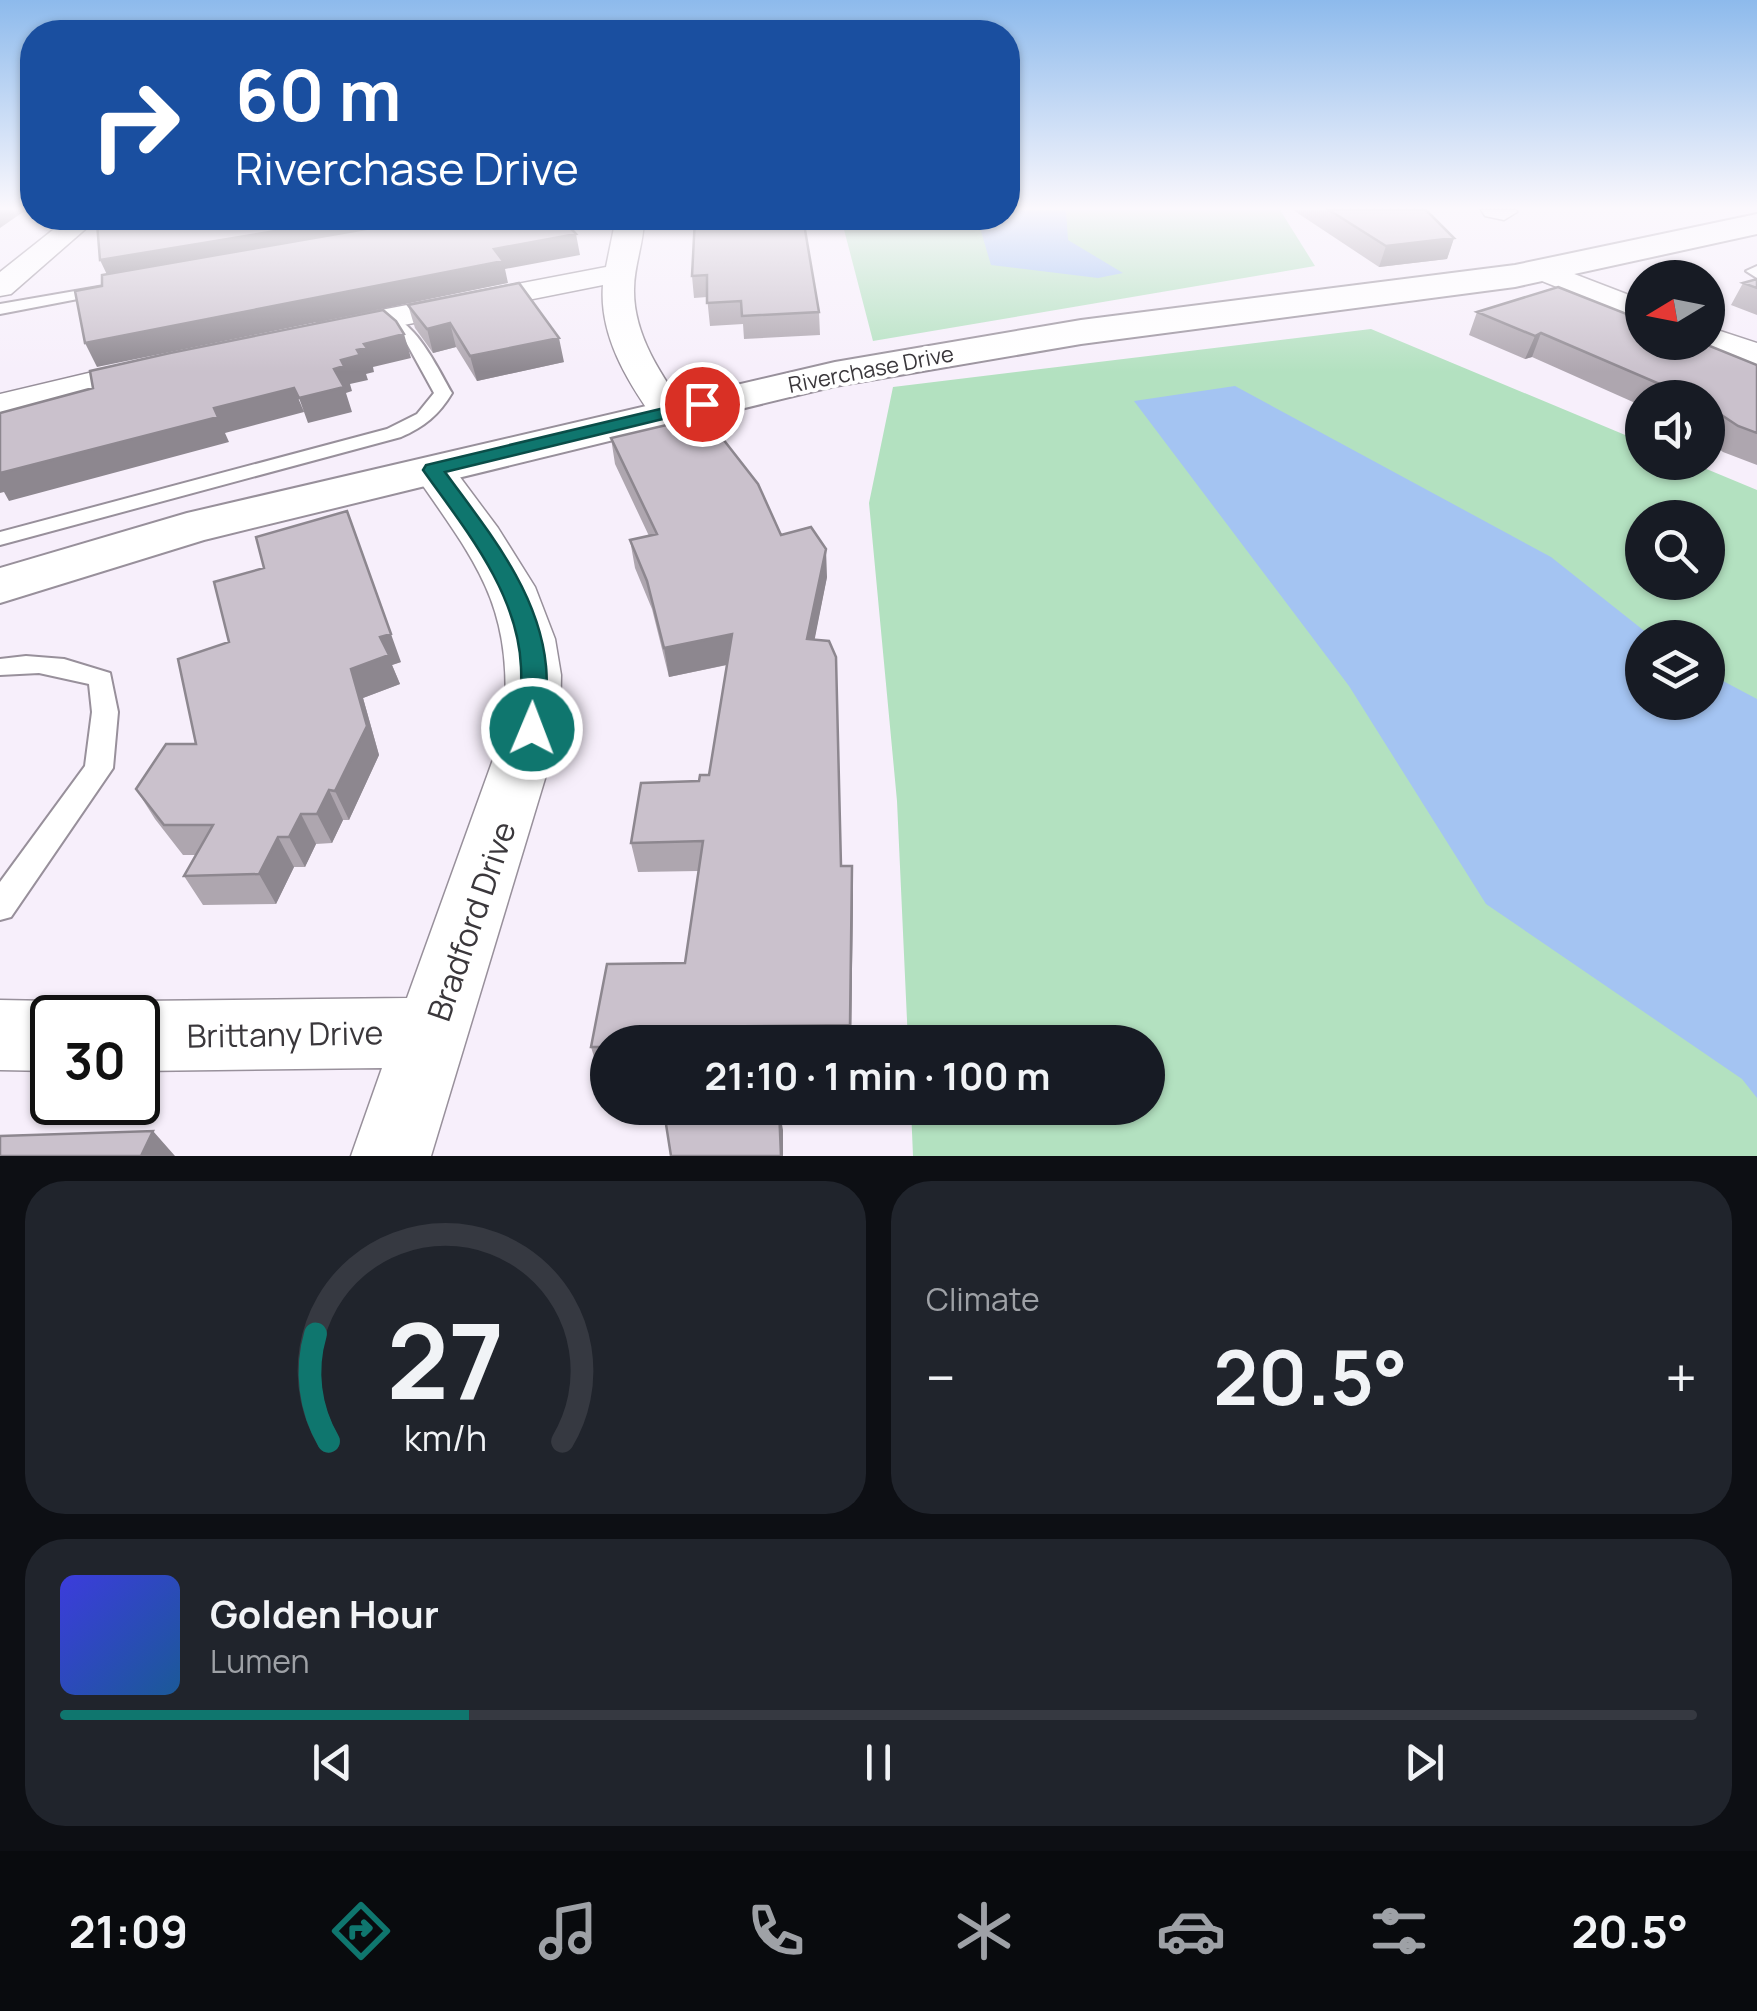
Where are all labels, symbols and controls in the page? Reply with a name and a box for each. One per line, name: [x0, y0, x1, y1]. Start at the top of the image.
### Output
text: 60 m: [235, 46, 402, 142]
icon: right: [70, 60, 200, 190]
text: Riverchase Drive: [235, 137, 579, 199]
north arrow: [1625, 260, 1725, 360]
map controls: [1625, 260, 1725, 720]
street label: Riverchase Drive: [786, 338, 956, 400]
pin: [660, 362, 745, 447]
icon: arrive: [675, 377, 730, 432]
button: sound: [1625, 380, 1725, 480]
button: search: [1625, 500, 1725, 600]
button: layers: [1625, 620, 1725, 720]
position arrow: [480, 677, 584, 781]
street label: Bradford Drive: [416, 815, 526, 1027]
speed limit sign: 30: [30, 995, 160, 1125]
street label: Brittany Drive: [186, 1010, 384, 1058]
text: 21:10 · 1 min · 100 m: [705, 1049, 1050, 1101]
text: Climate: [926, 1277, 1040, 1321]
text: 27: [387, 1288, 504, 1430]
text: 20.5°: [1213, 1325, 1408, 1428]
text: −: [926, 1339, 956, 1415]
text: +: [1665, 1339, 1697, 1415]
text: km/h: [404, 1413, 487, 1462]
text: Golden Hour: [210, 1587, 439, 1639]
text: Lumen: [210, 1639, 310, 1683]
icon: previous: [305, 1735, 360, 1790]
icon: pause: [851, 1735, 906, 1790]
icon: next: [1397, 1735, 1452, 1790]
icon: directions: [326, 1896, 396, 1966]
icon: music: [533, 1896, 603, 1966]
icon: phone: [741, 1896, 811, 1966]
icon: climate: [949, 1896, 1019, 1966]
icon: car: [1156, 1896, 1226, 1966]
icon: filters: [1364, 1896, 1434, 1966]
text: 21:09: [69, 1900, 188, 1962]
text: 20.5°: [1571, 1900, 1688, 1962]

